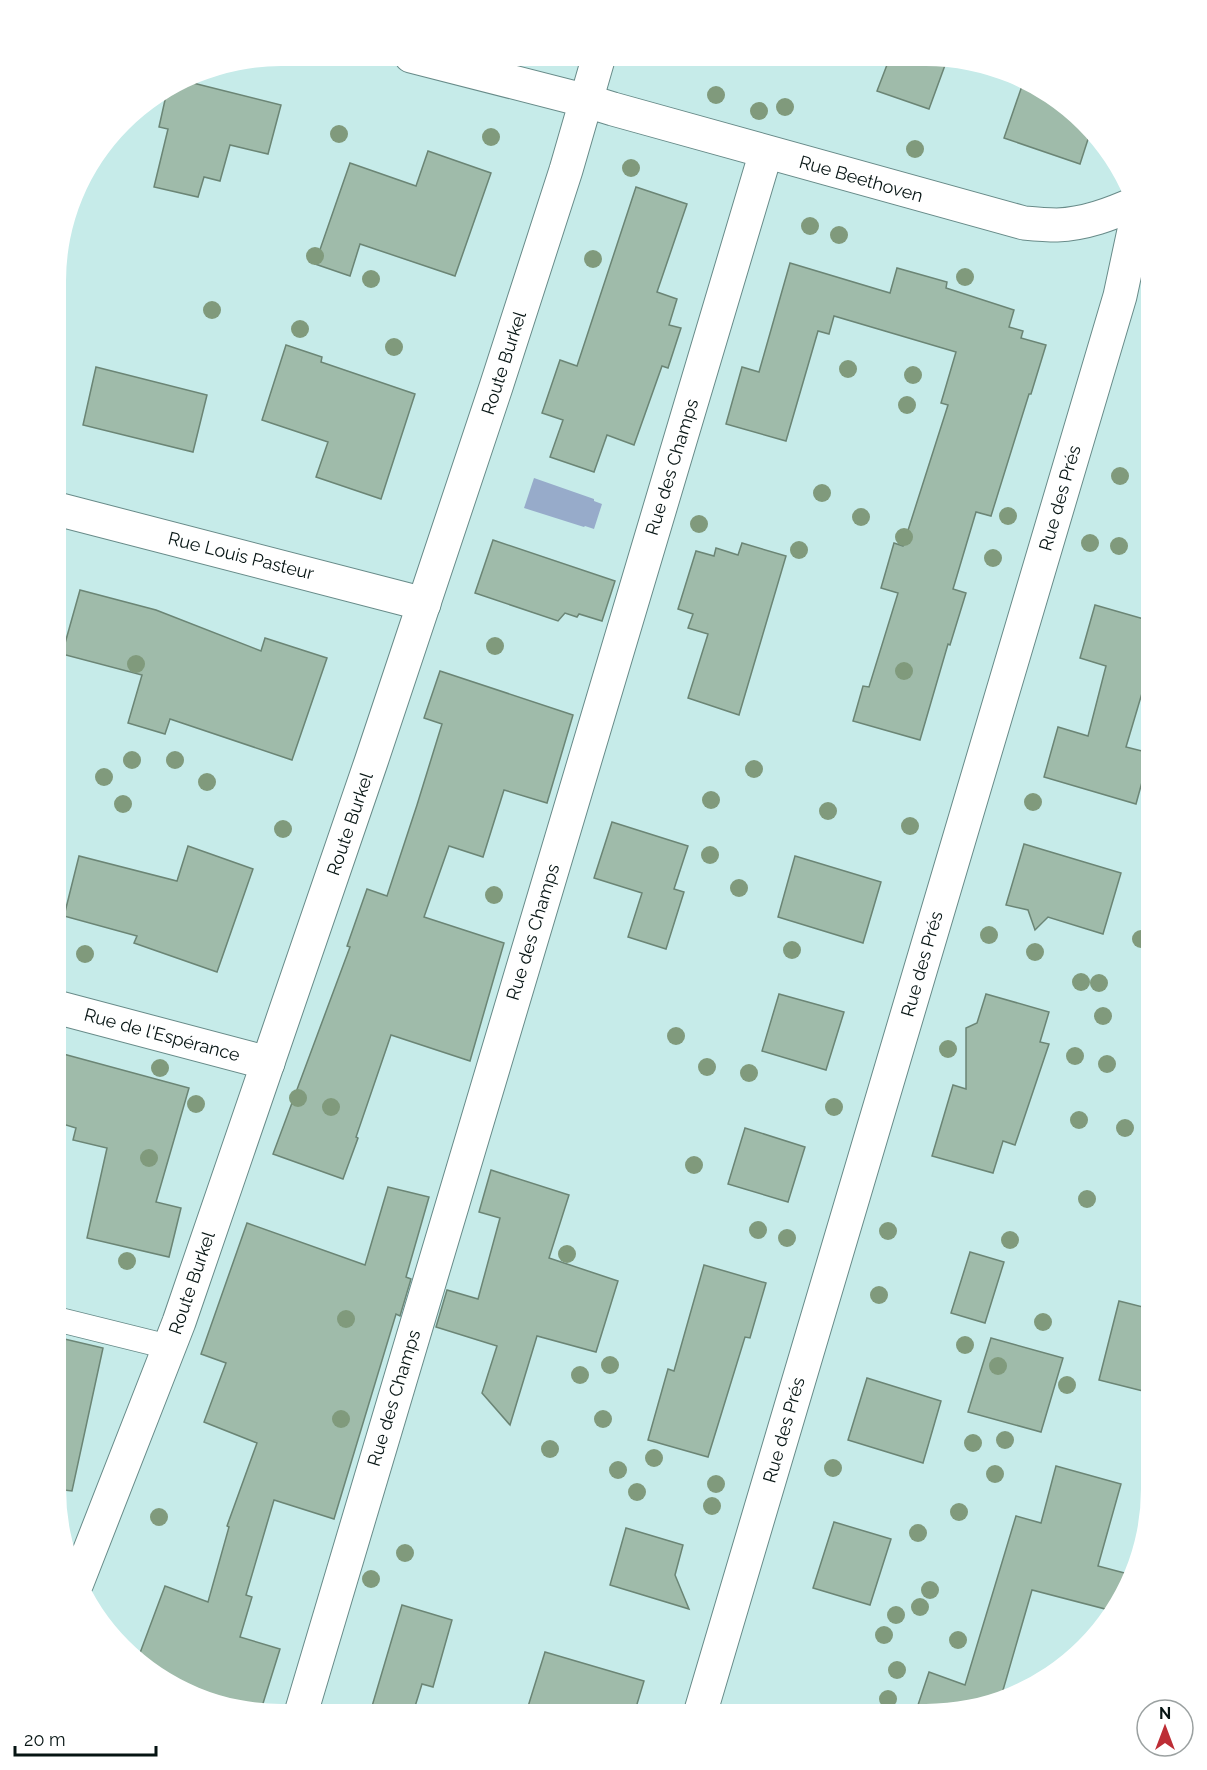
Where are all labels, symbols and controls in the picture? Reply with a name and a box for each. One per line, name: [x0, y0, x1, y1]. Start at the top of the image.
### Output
street label: Rue Beethoven: [797, 151, 925, 206]
street label: Route Burkel: [477, 308, 530, 417]
street label: Rue des Champs: [641, 396, 702, 538]
street label: Rue des Prés: [1034, 442, 1085, 553]
street label: Rue Louis Pasteur: [166, 527, 317, 584]
street label: Route Burkel: [322, 770, 377, 878]
street label: Rue des Champs: [502, 861, 563, 1003]
street label: Rue des Prés: [896, 908, 947, 1019]
street label: Rue de l'Espérance: [82, 1004, 243, 1066]
street label: Route Burkel: [164, 1229, 219, 1337]
street label: Rue des Champs: [363, 1327, 424, 1469]
street label: Rue des Prés: [758, 1374, 809, 1485]
north arrow: [1135, 1698, 1195, 1758]
text: N: [1159, 1704, 1171, 1723]
scale bar: [15, 1719, 156, 1757]
text: 20 m: [24, 1729, 66, 1750]

